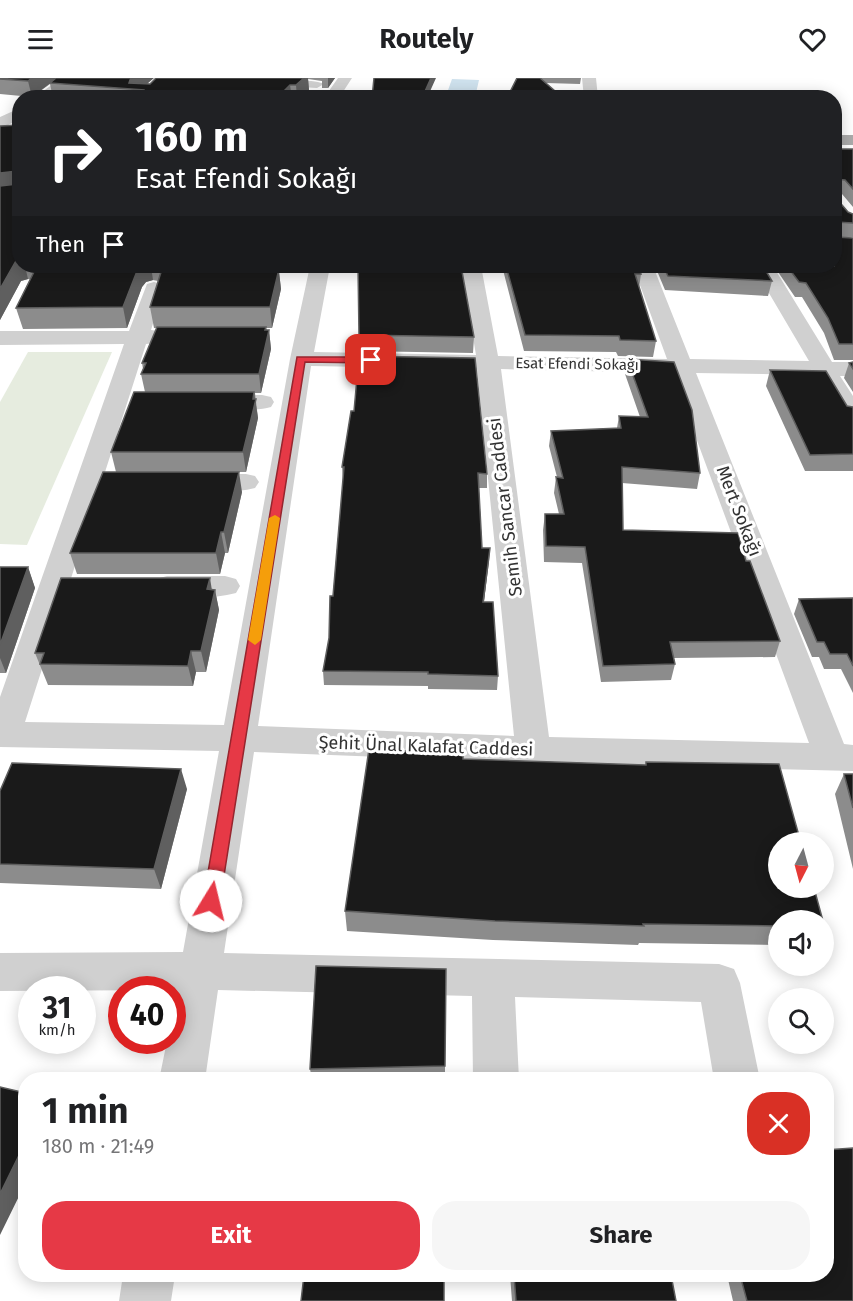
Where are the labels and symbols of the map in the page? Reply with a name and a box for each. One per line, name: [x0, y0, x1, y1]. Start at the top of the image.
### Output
pin: [345, 334, 396, 385]
street label: Esat Efendi Sokağı: [515, 354, 639, 374]
street label: Semih Sancar Caddesi: [483, 416, 527, 598]
street label: Mert Sokağı: [712, 463, 766, 559]
street label: Şehit Ünal Kalafat Caddesi: [318, 731, 534, 761]
north arrow: [768, 832, 834, 898]
position arrow: [179, 869, 243, 933]
speed limit sign: 40: [108, 976, 186, 1054]

